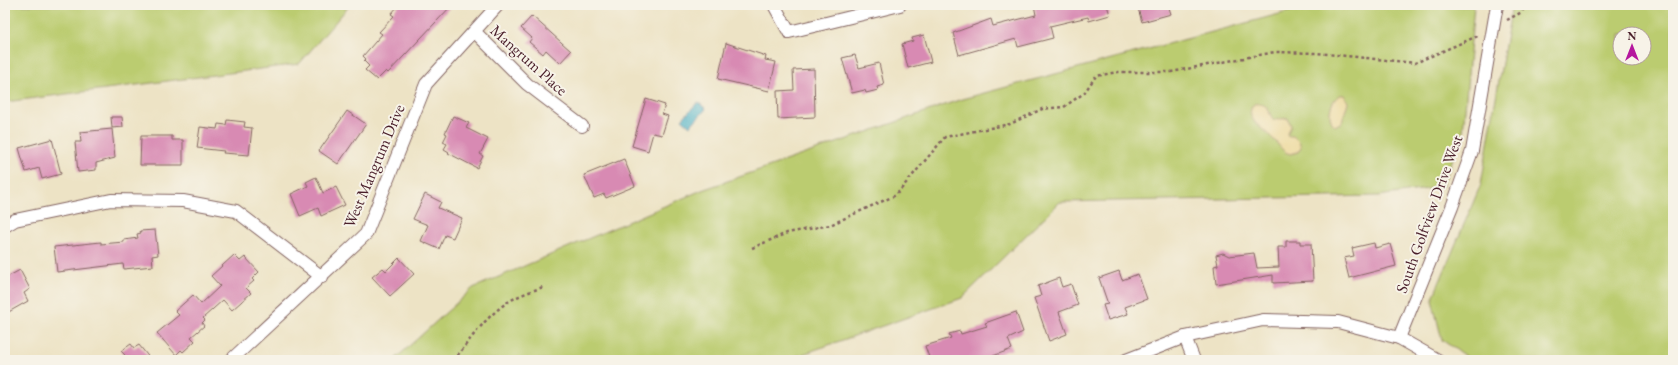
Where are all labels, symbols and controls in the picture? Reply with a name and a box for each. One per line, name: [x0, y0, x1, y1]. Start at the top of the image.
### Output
street label: Mangrum Place: [486, 20, 572, 100]
north arrow: [1612, 26, 1652, 66]
text: N: [1628, 29, 1637, 43]
street label: West Mangrum Drive: [339, 101, 409, 231]
street label: South Golfview Drive West: [1391, 132, 1467, 296]

